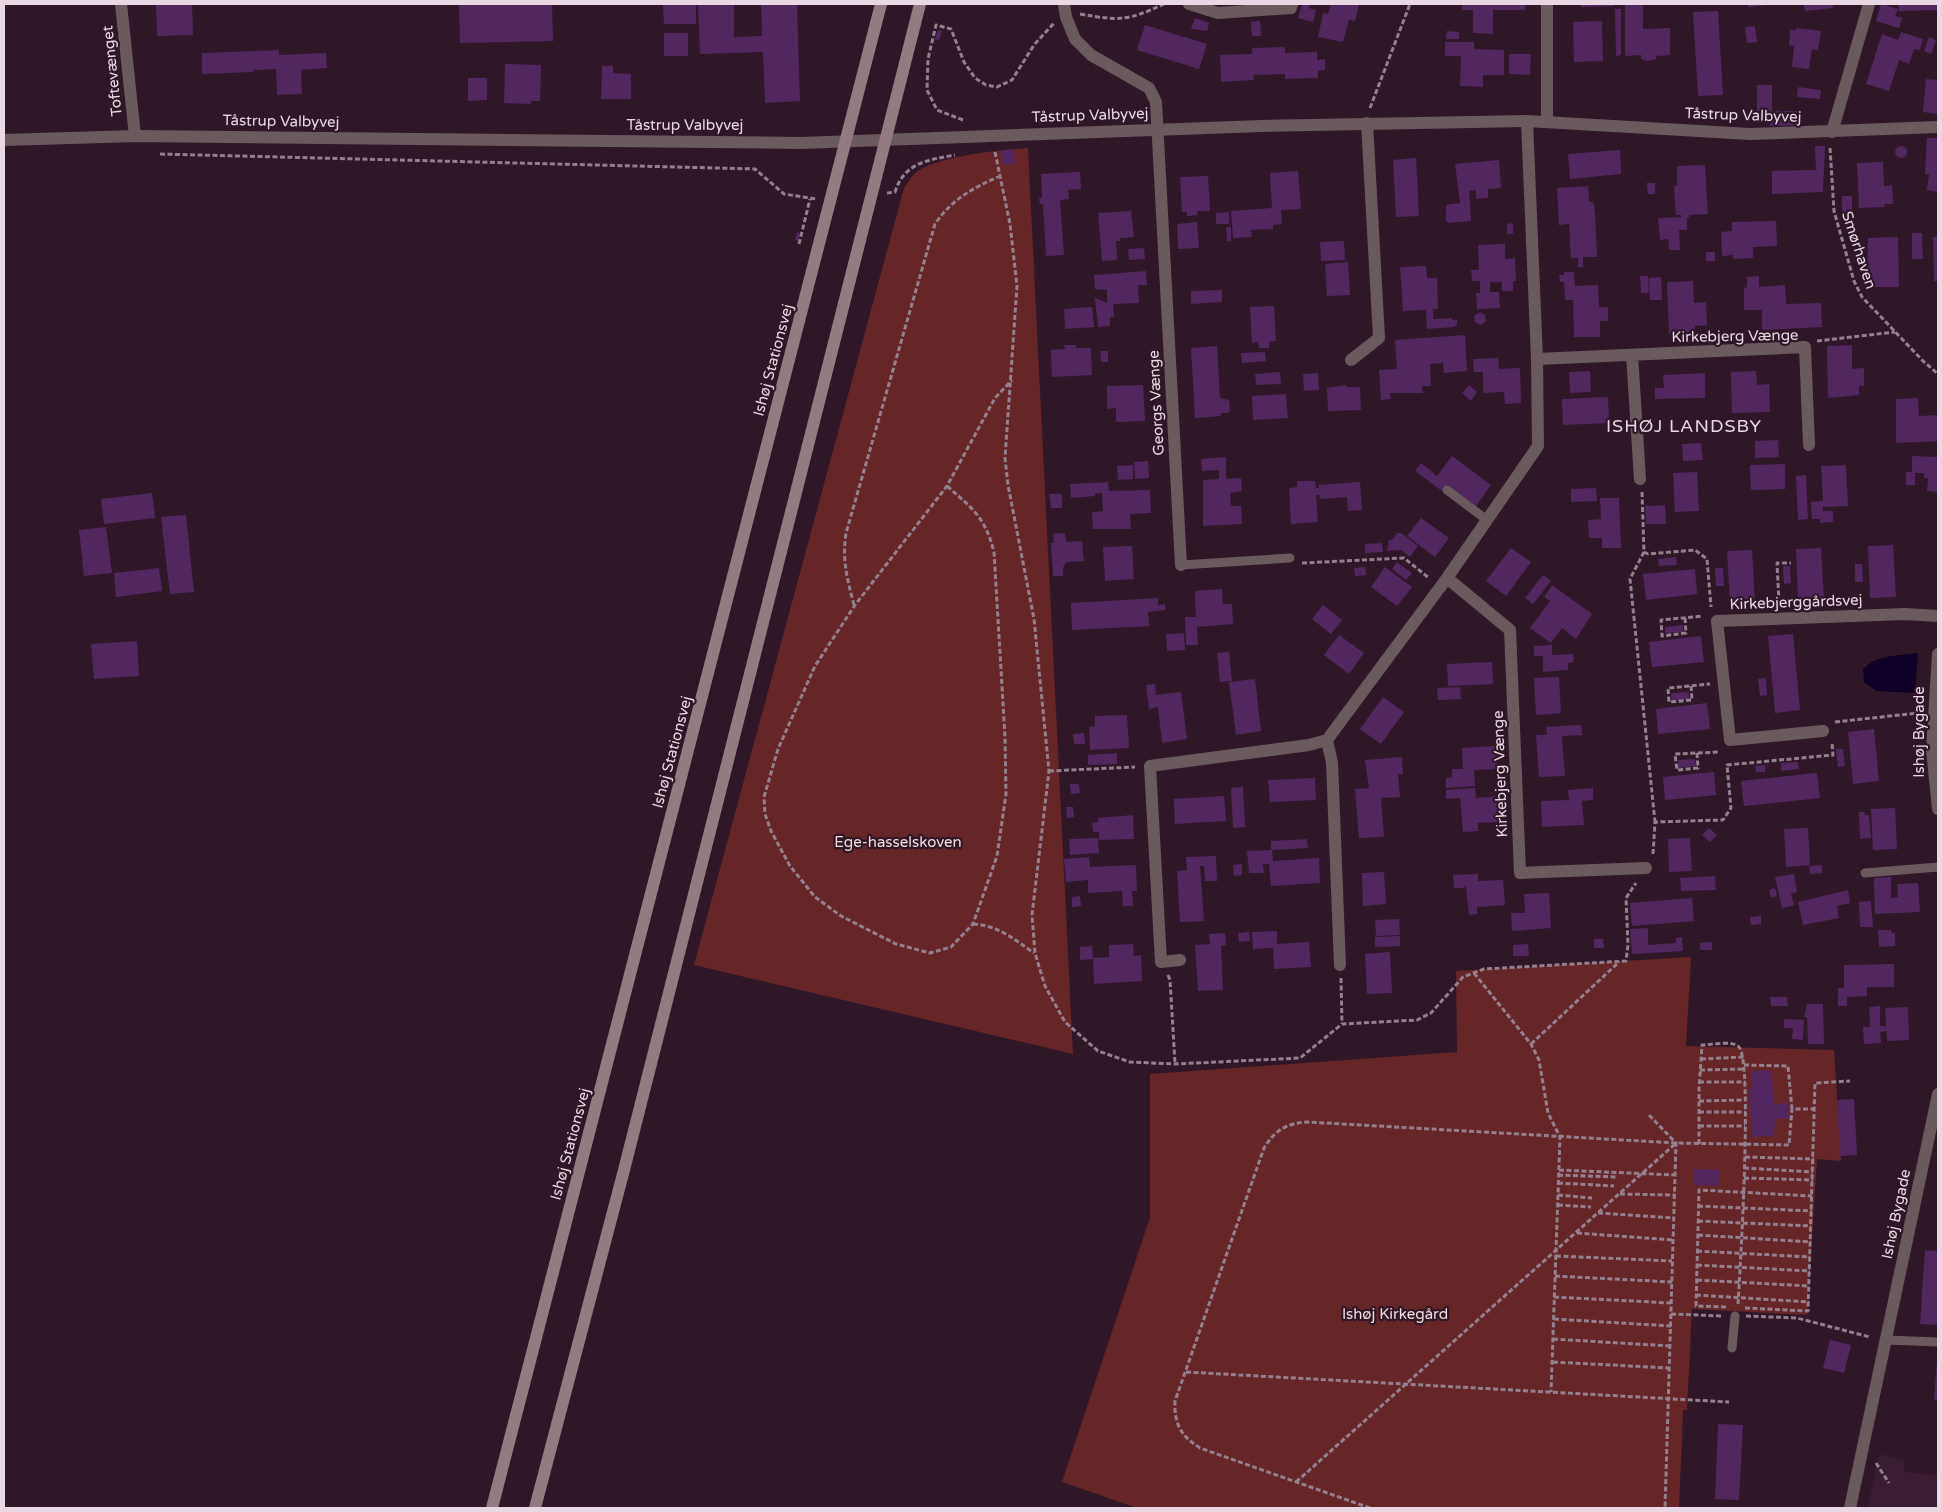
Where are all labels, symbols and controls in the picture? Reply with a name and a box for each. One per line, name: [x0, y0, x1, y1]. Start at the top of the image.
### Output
street label: Toftevænget: [98, 24, 126, 117]
street label: Tåstrup Valbyvej: [1031, 104, 1149, 126]
street label: Tåstrup Valbyvej: [1684, 104, 1802, 126]
street label: Tåstrup Valbyvej: [222, 111, 340, 131]
street label: Tåstrup Valbyvej: [627, 116, 743, 134]
street label: Smørhaven: [1838, 209, 1880, 291]
street label: Ishøj Stationsvej: [749, 302, 797, 418]
street label: Kirkebjerg Vænge: [1671, 326, 1799, 346]
street label: Georgs Vænge: [1144, 350, 1168, 456]
district label: ISHØJ LANDSBY: [1606, 415, 1762, 437]
street label: Kirkebjerggårdsvej: [1729, 591, 1863, 613]
street label: Ishøj Bygade: [1910, 686, 1928, 778]
street label: Ishøj Stationsvej: [648, 694, 696, 810]
street label: Kirkebjerg Vænge: [1489, 710, 1511, 838]
park label: Ege-hasselskoven: [834, 833, 962, 851]
street label: Ishøj Stationsvej: [546, 1086, 594, 1202]
street label: Ishøj Bygade: [1878, 1167, 1914, 1261]
park label: Ishøj Kirkegård: [1342, 1305, 1448, 1323]

